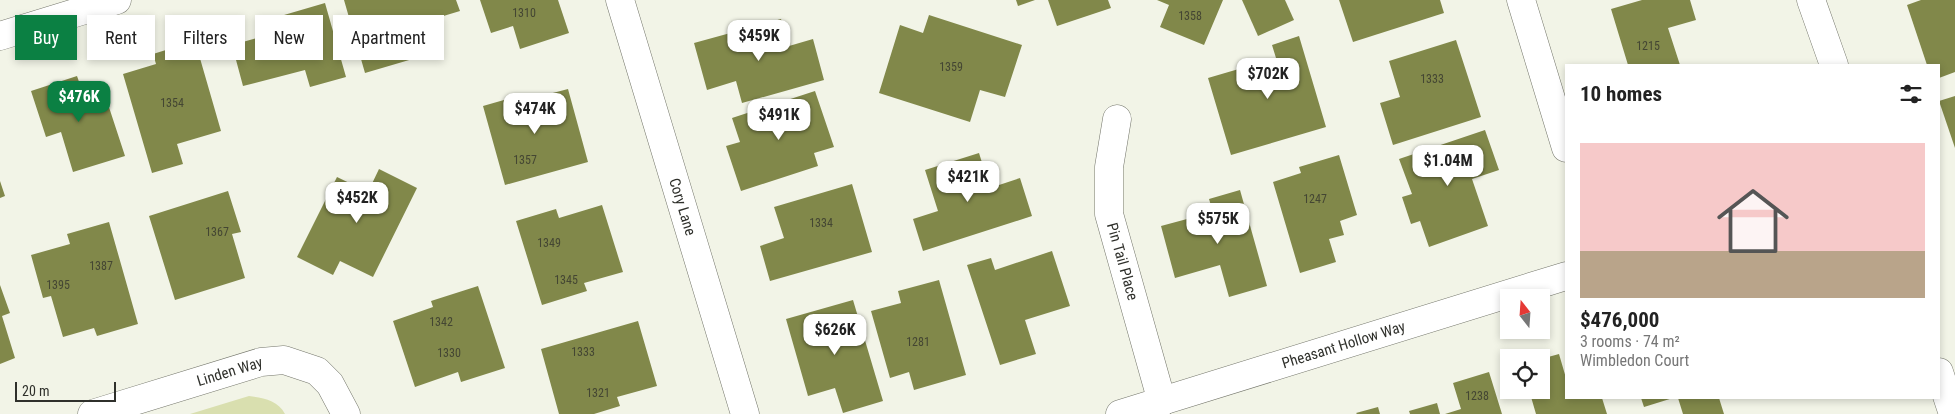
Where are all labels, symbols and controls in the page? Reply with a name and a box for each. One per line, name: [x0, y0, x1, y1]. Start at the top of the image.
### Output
house number: 1310: [512, 6, 536, 20]
house number: 1358: [1178, 9, 1202, 23]
chip: Buy: [15, 15, 77, 60]
chip: Rent: [87, 15, 155, 60]
chip: Filters: [165, 15, 245, 60]
chip: New: [255, 15, 323, 60]
chip: Apartment: [333, 15, 444, 60]
pin: $459K: [724, 20, 794, 62]
text: $459K: [738, 26, 780, 45]
house number: 1215: [1636, 39, 1660, 53]
pin: $702K: [1233, 58, 1303, 100]
house number: 1359: [939, 60, 963, 74]
text: $702K: [1247, 64, 1289, 83]
house number: 1333: [1420, 72, 1444, 86]
pin: $476K: [44, 80, 114, 123]
icon: filters: [1897, 80, 1925, 108]
text: 10 homes: [1580, 82, 1662, 106]
text: $476K: [58, 87, 100, 106]
pin: $474K: [500, 92, 570, 135]
house number: 1354: [160, 96, 184, 110]
pin: $491K: [744, 98, 814, 141]
text: $474K: [514, 99, 556, 118]
text: $491K: [758, 105, 800, 124]
pin: $1.04M: [1407, 144, 1489, 187]
text: $1.04M: [1423, 151, 1473, 170]
house number: 1357: [513, 153, 537, 167]
pin: $421K: [933, 160, 1003, 203]
text: $421K: [947, 167, 989, 186]
street label: Cory Lane: [665, 176, 700, 238]
icon: home: [1708, 176, 1798, 266]
pin: $452K: [322, 182, 392, 224]
text: $452K: [336, 188, 378, 207]
house number: 1247: [1303, 192, 1327, 206]
pin: $575K: [1183, 202, 1253, 245]
text: $575K: [1197, 209, 1239, 228]
house number: 1334: [809, 216, 833, 230]
street label: Pin Tail Place: [1103, 221, 1142, 302]
house number: 1367: [205, 225, 229, 239]
house number: 1349: [537, 236, 561, 250]
house number: 1387: [89, 259, 113, 273]
house number: 1345: [554, 273, 578, 287]
house number: 1395: [46, 278, 70, 292]
north arrow: [1500, 289, 1550, 339]
map controls: [1500, 289, 1550, 399]
text: $476,000: [1580, 308, 1659, 332]
pin: $626K: [800, 314, 870, 356]
house number: 1342: [429, 315, 453, 329]
street label: Pheasant Hollow Way: [1280, 317, 1407, 372]
text: $626K: [814, 320, 856, 339]
text: 3 rooms · 74 m²: [1580, 332, 1680, 351]
house number: 1281: [906, 335, 930, 349]
house number: 1333: [571, 345, 595, 359]
house number: 1330: [437, 346, 461, 360]
button: locate: [1500, 349, 1550, 399]
text: Wimbledon Court: [1580, 351, 1689, 370]
street label: Linden Way: [195, 353, 265, 390]
scale bar: [15, 379, 116, 402]
text: 20 m: [22, 383, 50, 399]
house number: 1321: [586, 386, 610, 400]
house number: 1238: [1465, 389, 1489, 403]

